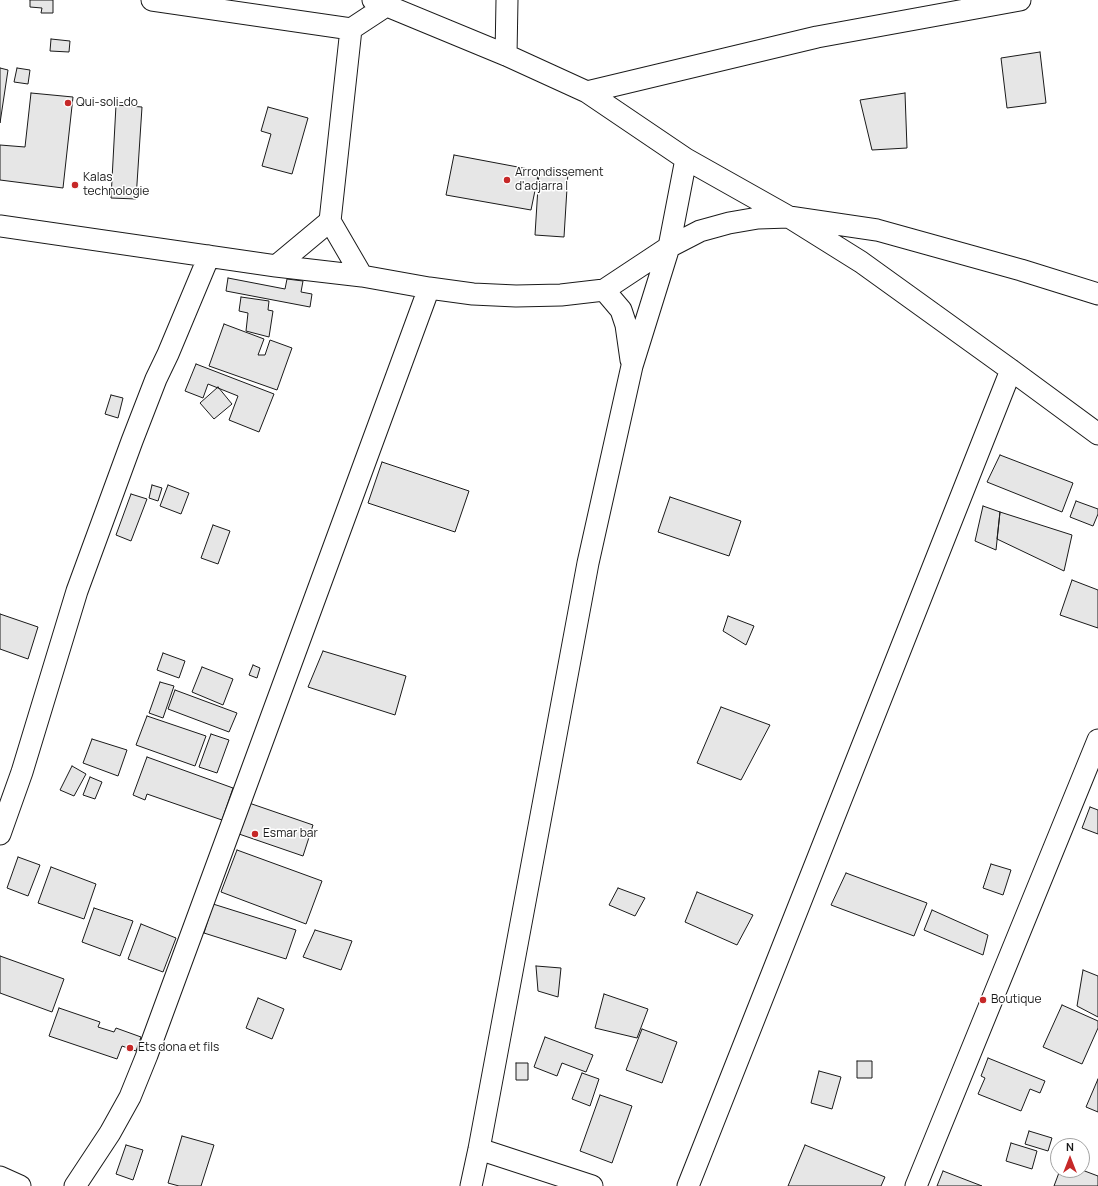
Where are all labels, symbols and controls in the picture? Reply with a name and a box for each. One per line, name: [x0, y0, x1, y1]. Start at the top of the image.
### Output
place label: Qui-soli-do: [76, 96, 138, 110]
marker: Qui-soli-do: [63, 98, 73, 108]
place label: Arrondissement d'adjarra I: [515, 166, 604, 194]
place label: Kalas technologie: [83, 171, 149, 199]
marker: Arrondissement d'adjarra I: [502, 175, 512, 185]
marker: Kalas technologie: [70, 180, 80, 190]
place label: Esmar bar: [263, 827, 318, 841]
marker: Esmar bar: [250, 829, 260, 839]
place label: Boutique: [991, 993, 1041, 1007]
marker: Boutique: [978, 995, 988, 1005]
place label: Ets dona et fils: [138, 1041, 219, 1055]
marker: Ets dona et fils: [125, 1043, 135, 1053]
north arrow: [1050, 1138, 1090, 1178]
text: N: [1066, 1139, 1074, 1154]

